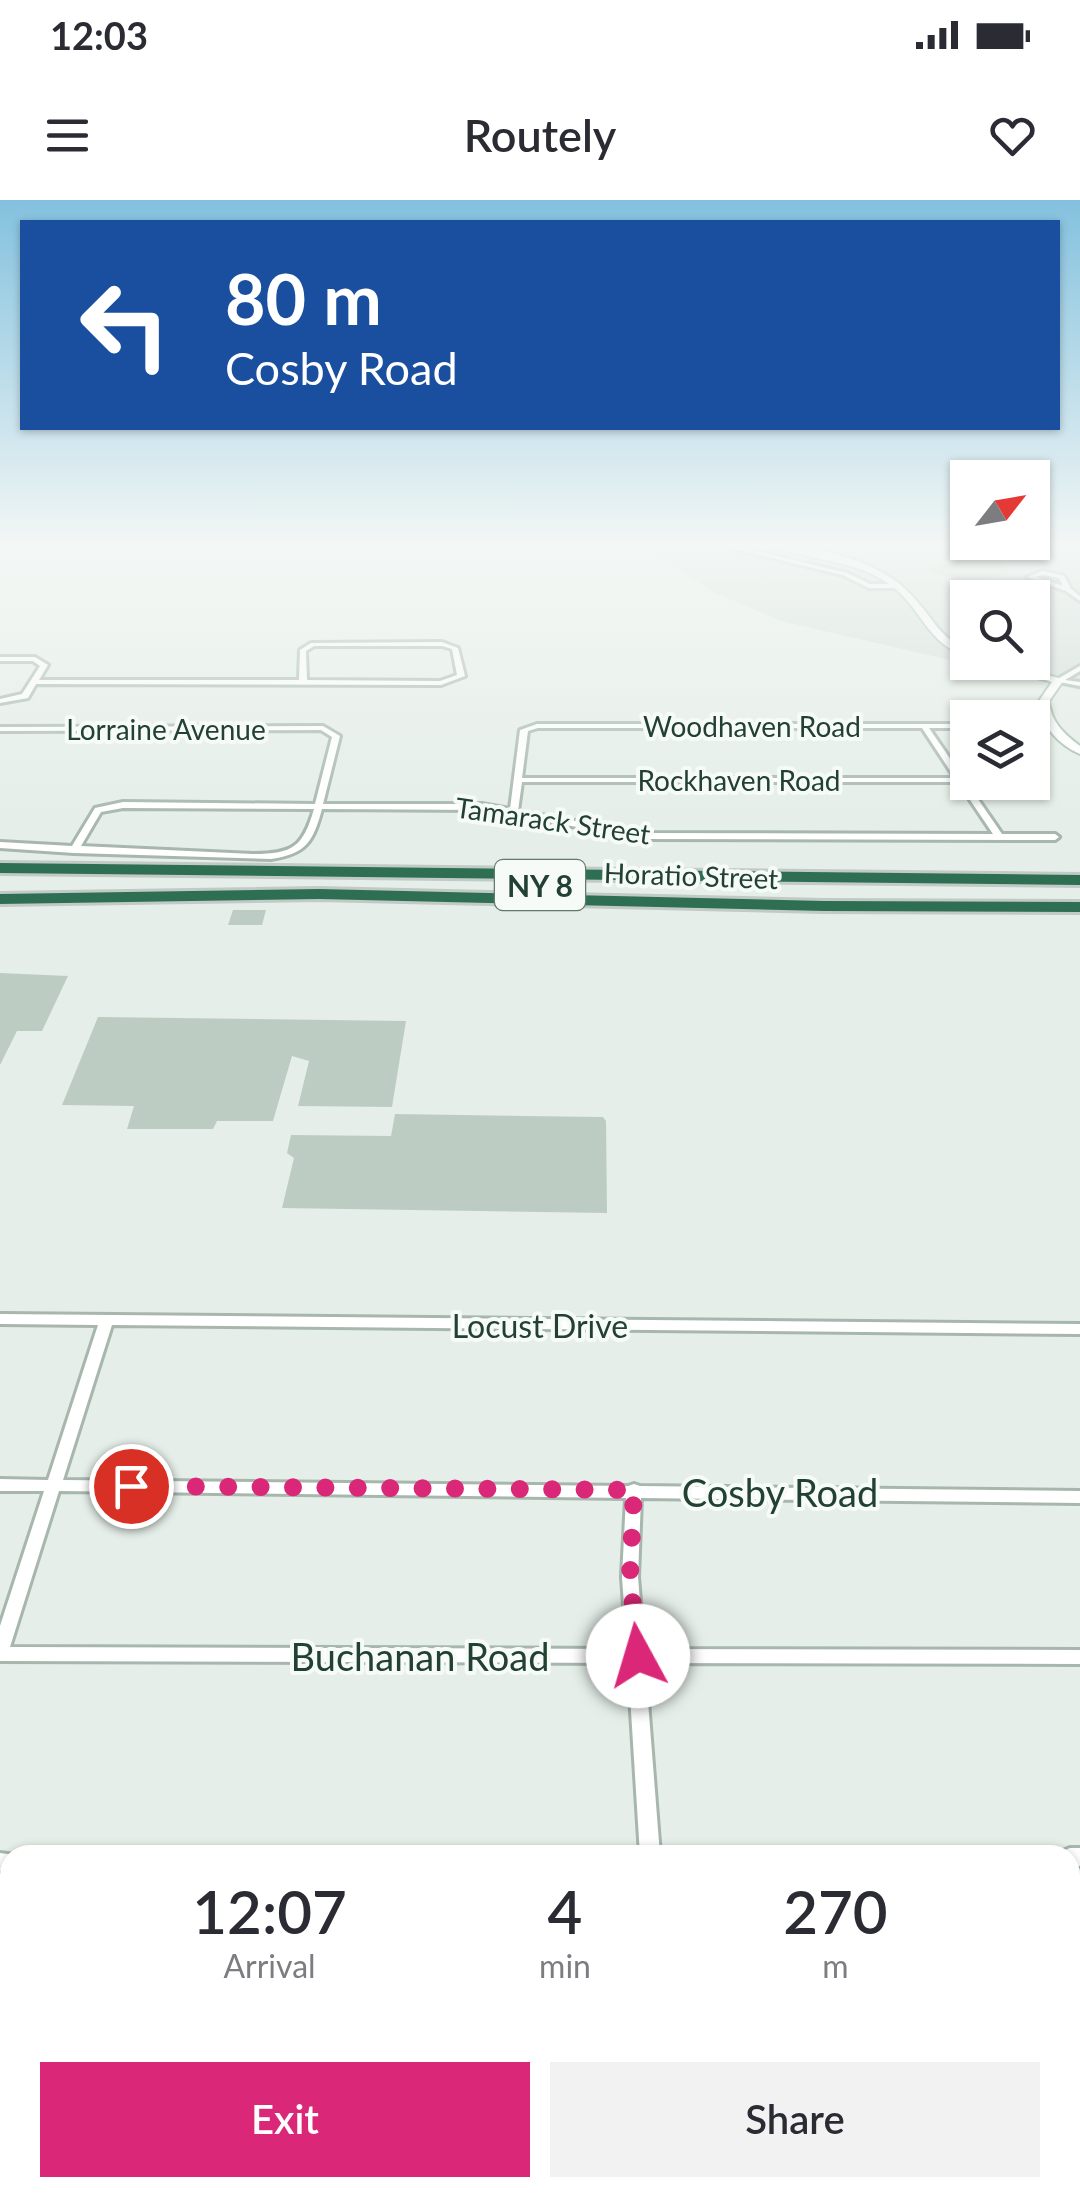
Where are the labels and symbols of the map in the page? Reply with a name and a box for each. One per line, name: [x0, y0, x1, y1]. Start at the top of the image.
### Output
north arrow: [950, 460, 1050, 560]
street label: Woodhaven Road: [643, 709, 861, 743]
street label: Lorraine Avenue: [66, 712, 266, 746]
street label: Rockhaven Road: [637, 763, 841, 797]
street label: Tamarack Street: [453, 789, 653, 851]
street label: Horatio Street: [603, 855, 779, 895]
road number: NY 8: [495, 860, 585, 910]
street label: Locust Drive: [452, 1306, 628, 1345]
pin: [89, 1444, 174, 1529]
street label: Cosby Road: [682, 1469, 878, 1515]
position arrow: [586, 1604, 690, 1708]
street label: Buchanan Road: [291, 1633, 549, 1679]

